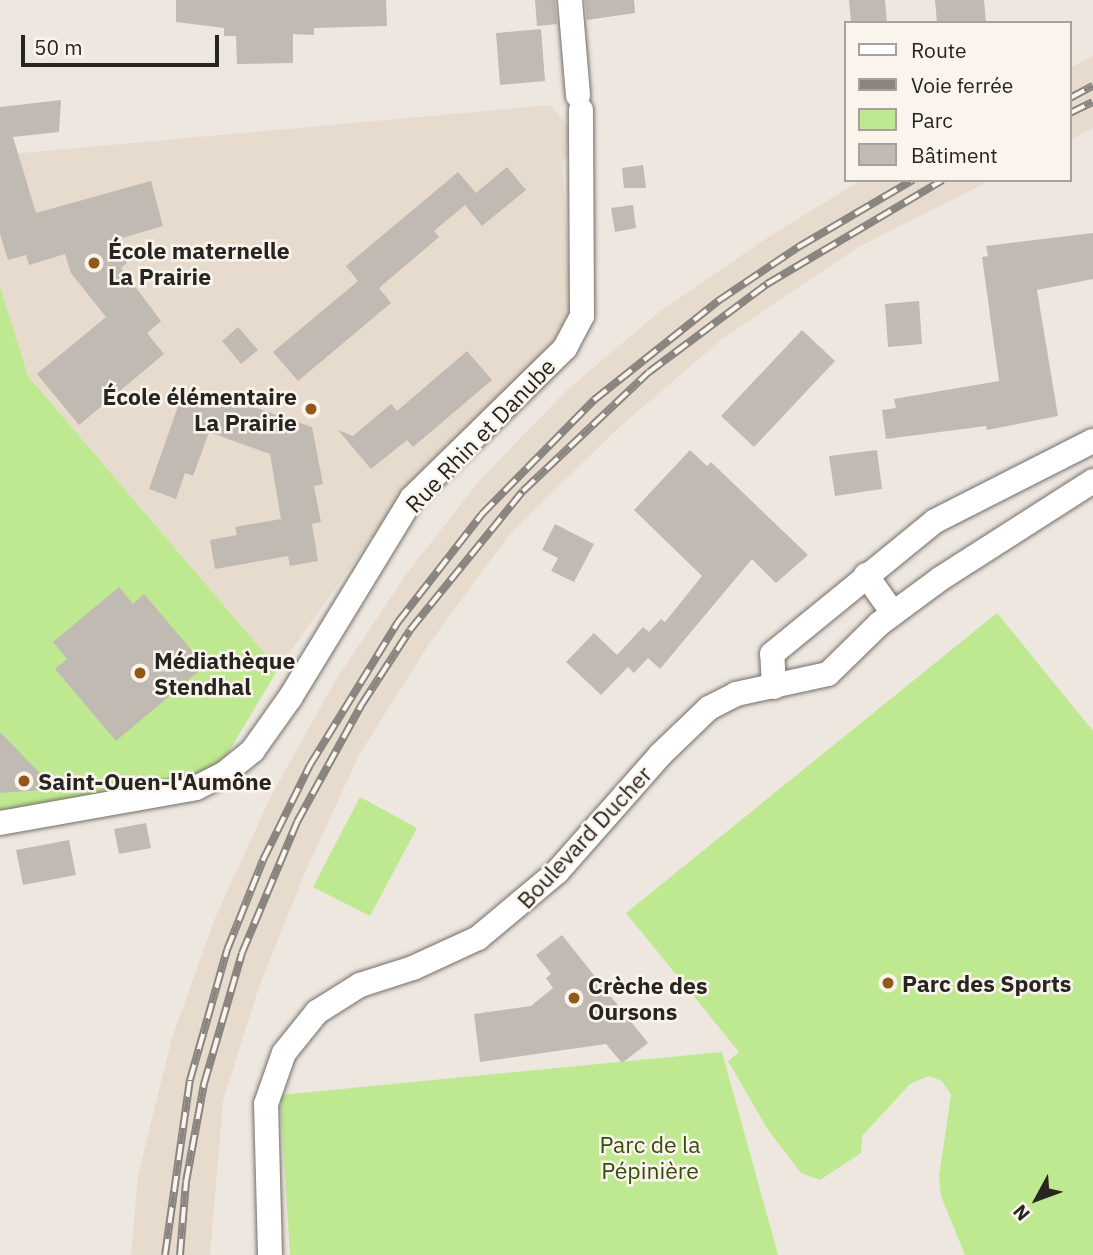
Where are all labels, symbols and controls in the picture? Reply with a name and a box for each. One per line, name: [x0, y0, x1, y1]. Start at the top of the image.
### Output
scale bar: [24, 21, 222, 65]
legend: [844, 21, 1072, 182]
text: 50 m: [34, 33, 83, 61]
text: Route: [911, 36, 967, 64]
text: Voie ferrée: [911, 71, 1013, 99]
text: Parc: [911, 106, 953, 134]
text: Bâtiment: [911, 141, 998, 169]
place label: École maternelle La Prairie: [108, 236, 290, 290]
marker: École maternelle La Prairie: [86, 255, 102, 271]
street label: Rue Rhin et Danube: [399, 352, 561, 518]
place label: École élémentaire La Prairie: [103, 382, 297, 436]
marker: École élémentaire La Prairie: [303, 401, 319, 417]
place label: Médiathèque Stendhal: [154, 646, 295, 700]
marker: Médiathèque Stendhal: [132, 665, 148, 681]
street label: Boulevard Ducher: [511, 760, 657, 914]
place label: Saint-Ouen-l'Aumône: [38, 767, 272, 795]
marker: Saint-Ouen-l'Aumône: [16, 773, 32, 789]
place label: Parc des Sports: [902, 969, 1071, 997]
place label: Crèche des Oursons: [588, 971, 708, 1025]
marker: Parc des Sports: [880, 975, 896, 991]
marker: Crèche des Oursons: [566, 990, 582, 1006]
park label: Parc de la Pépinière: [599, 1130, 701, 1184]
north arrow: [1002, 1164, 1072, 1234]
text: N: [1008, 1200, 1035, 1226]

